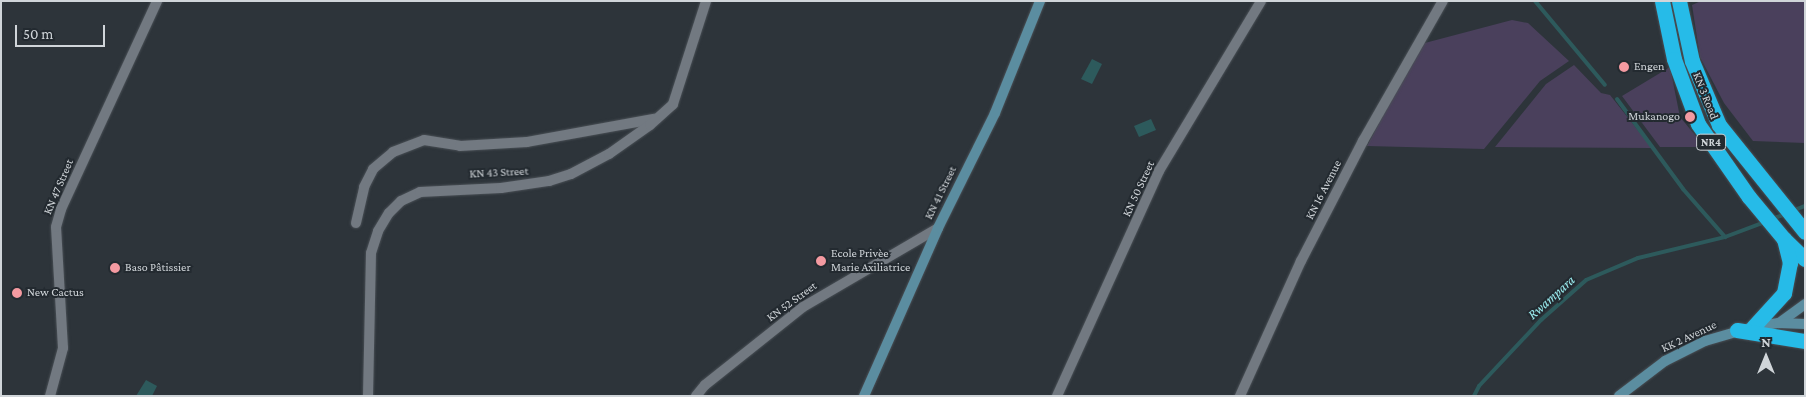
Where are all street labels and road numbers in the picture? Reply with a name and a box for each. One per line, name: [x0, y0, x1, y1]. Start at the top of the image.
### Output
street label: KN 3 Road: [1689, 70, 1721, 122]
road number: NR4: [1696, 134, 1726, 150]
street label: KN 47 Street: [41, 157, 77, 217]
street label: KN 16 Avenue: [1303, 158, 1345, 222]
street label: KN 50 Street: [1120, 159, 1158, 219]
street label: KN 43 Street: [469, 164, 529, 182]
street label: KN 41 Street: [922, 164, 960, 222]
street label: KN 52 Street: [764, 279, 820, 325]
street label: KK 2 Avenue: [1659, 318, 1719, 356]

